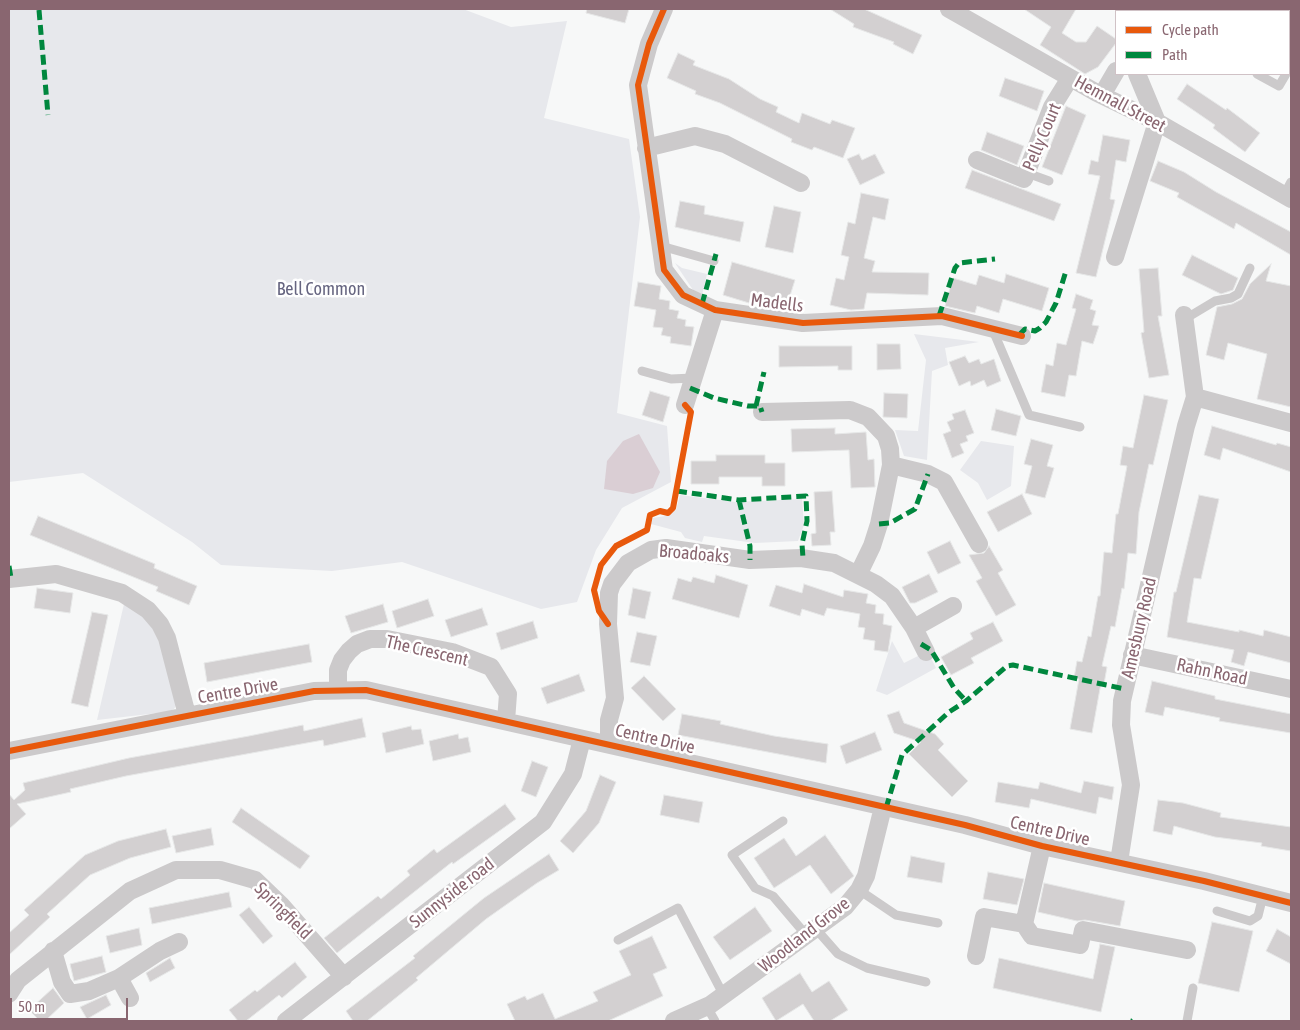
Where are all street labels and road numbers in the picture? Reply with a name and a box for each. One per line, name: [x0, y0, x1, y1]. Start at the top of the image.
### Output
street label: Hemnall Street: [1071, 71, 1169, 137]
street label: Pelly Court: [1018, 100, 1066, 174]
street label: Madells: [749, 289, 805, 317]
street label: Broadoaks: [658, 540, 730, 568]
street label: Amesbury Road: [1117, 575, 1161, 681]
street label: The Crescent: [384, 631, 470, 671]
street label: Rahn Road: [1175, 654, 1249, 690]
street label: Centre Drive: [196, 673, 280, 709]
street label: Centre Drive: [613, 719, 697, 759]
street label: Centre Drive: [1008, 811, 1092, 851]
street label: Sunnyside road: [405, 853, 499, 933]
street label: Springfield: [250, 878, 316, 944]
street label: Woodland Grove: [754, 893, 854, 977]

